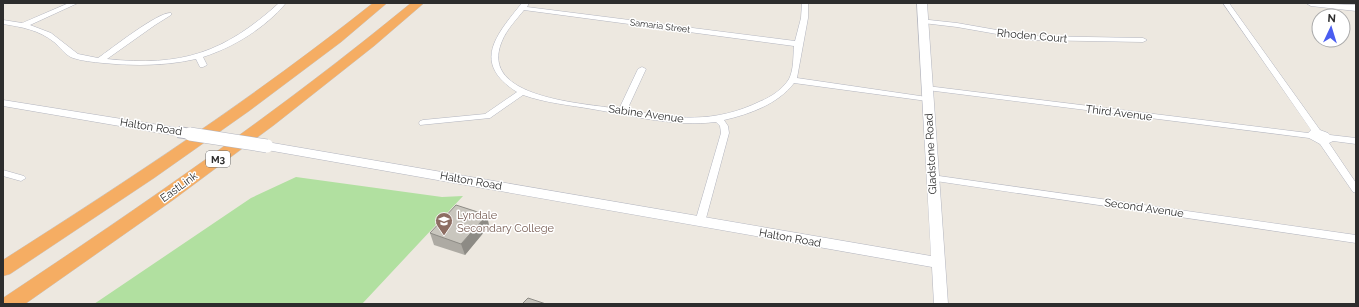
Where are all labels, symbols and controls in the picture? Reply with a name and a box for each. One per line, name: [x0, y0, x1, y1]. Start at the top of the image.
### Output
north arrow: [1311, 8, 1351, 48]
text: N: [1327, 12, 1336, 25]
street label: Samaria Street: [629, 17, 691, 35]
street label: Rhoden Court: [996, 26, 1068, 46]
street label: Sabine Avenue: [608, 102, 685, 126]
street label: Third Avenue: [1085, 102, 1154, 124]
street label: Gladstone Road: [922, 113, 940, 195]
street label: Halton Road: [119, 116, 183, 138]
road number: M3: [206, 151, 230, 167]
street label: EastLink: [158, 169, 200, 205]
street label: Halton Road: [439, 169, 503, 193]
street label: Second Avenue: [1103, 196, 1185, 220]
place label: Lyndale Secondary College: [457, 209, 555, 235]
school or university icon: Lyndale Secondary College: [434, 211, 454, 236]
street label: Halton Road: [758, 226, 822, 250]

